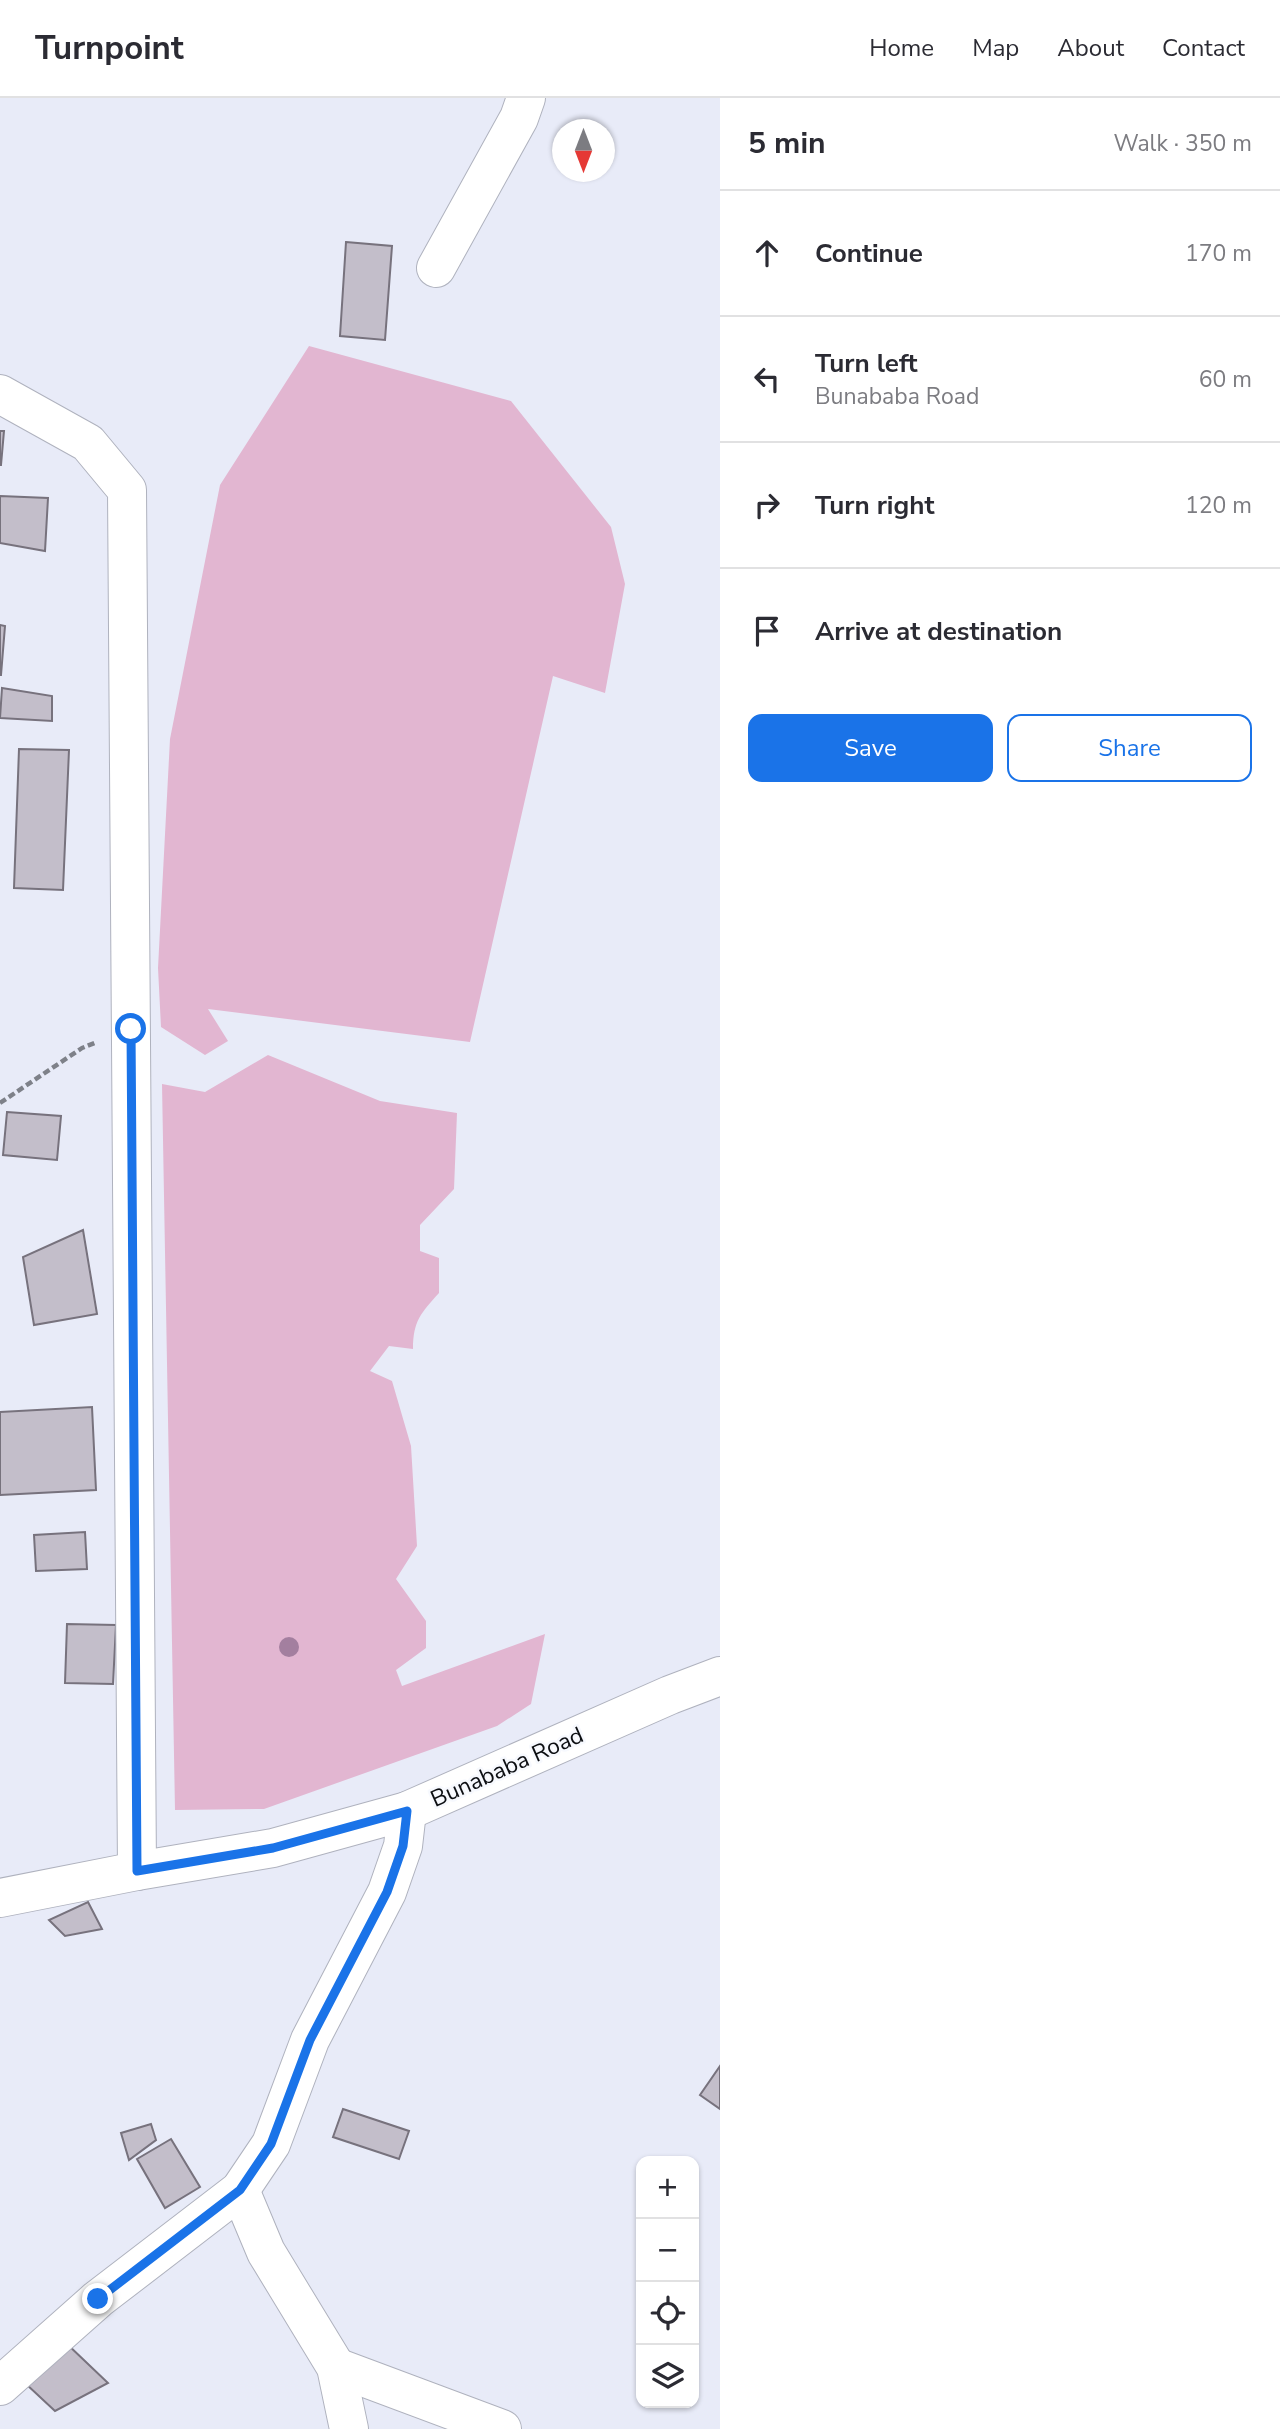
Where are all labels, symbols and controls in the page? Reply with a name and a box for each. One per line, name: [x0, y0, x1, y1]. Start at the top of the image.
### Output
text: Turnpoint: [35, 26, 184, 71]
text: Home: [869, 32, 934, 64]
text: Map: [972, 32, 1019, 64]
text: About: [1057, 32, 1124, 64]
text: Contact: [1162, 32, 1245, 64]
north arrow: [552, 119, 615, 182]
text: 5 min: [748, 123, 826, 164]
text: Walk · 350 m: [1113, 128, 1252, 159]
icon: ahead: [748, 234, 786, 272]
text: Continue: [815, 236, 923, 271]
text: 170 m: [1185, 238, 1252, 269]
text: Turn left: [815, 346, 918, 381]
icon: left: [748, 360, 786, 398]
text: 60 m: [1199, 364, 1252, 395]
text: Bunababa Road: [815, 381, 979, 412]
icon: right: [748, 486, 786, 524]
text: Turn right: [815, 488, 934, 523]
text: 120 m: [1185, 490, 1252, 521]
icon: arrive: [748, 612, 786, 650]
text: Arrive at destination: [815, 614, 1062, 649]
button: Save: [748, 714, 993, 782]
button: Share: [1007, 714, 1252, 782]
route start: [115, 1013, 146, 1044]
street label: Bunababa Road: [426, 1719, 588, 1815]
map controls: [636, 2156, 699, 2408]
button: +: [636, 2156, 699, 2219]
button: −: [636, 2219, 699, 2282]
button: locate: [636, 2282, 699, 2345]
route end: [82, 2283, 113, 2314]
button: layers: [636, 2345, 699, 2408]

